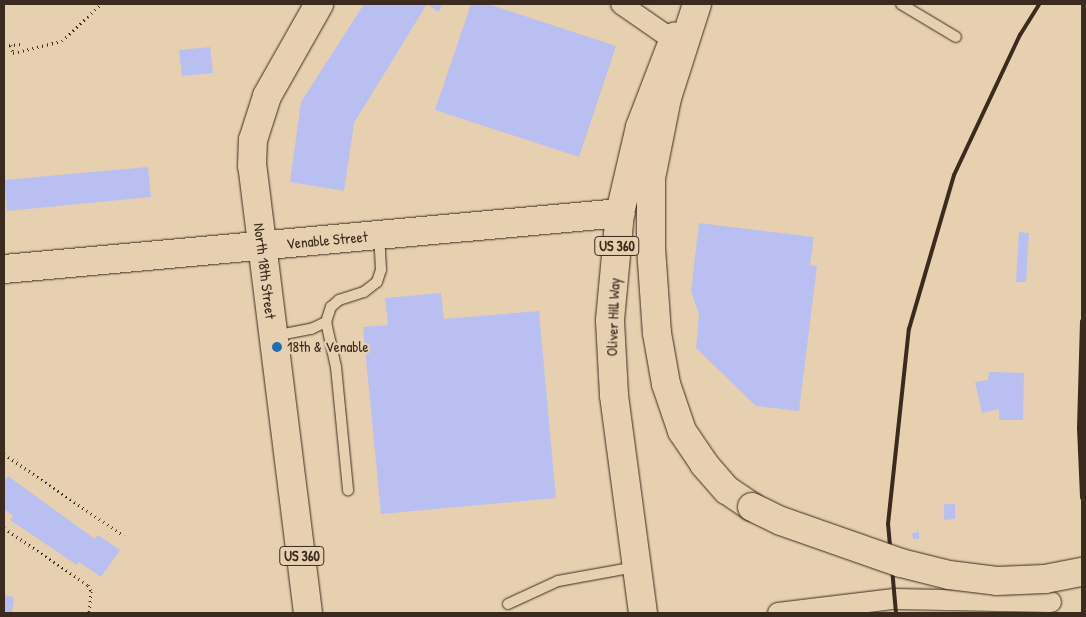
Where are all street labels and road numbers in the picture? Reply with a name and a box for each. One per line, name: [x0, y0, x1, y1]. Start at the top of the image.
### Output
street label: North 18th Street: [250, 222, 280, 320]
street label: Venable Street: [286, 227, 368, 253]
road number: US 360: [593, 235, 641, 258]
street label: Oliver Hill Way: [603, 277, 623, 357]
road number: US 360: [278, 544, 326, 568]

